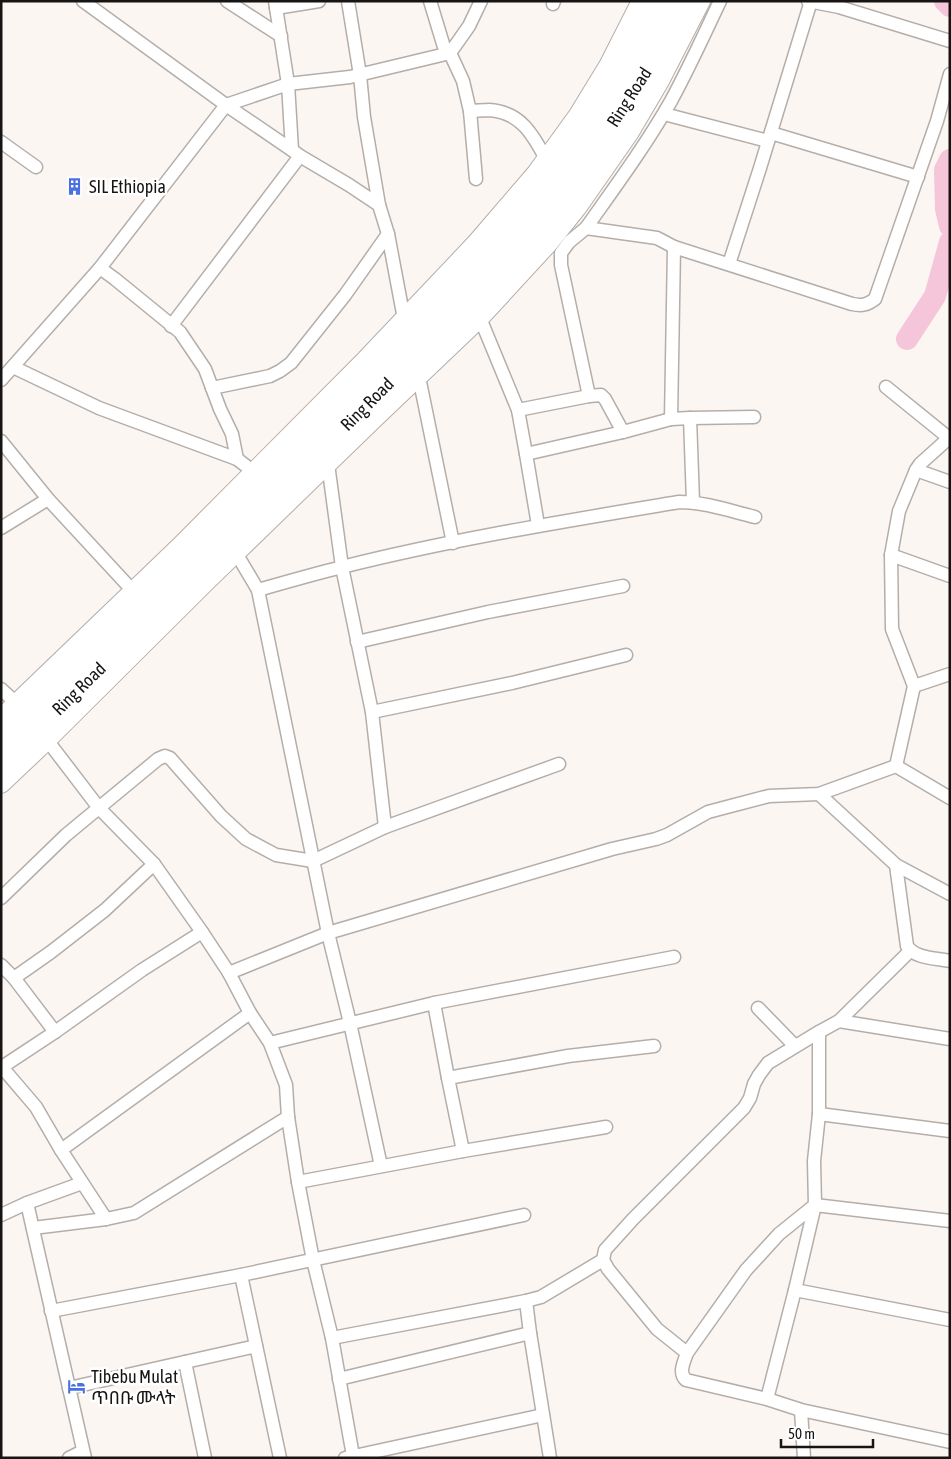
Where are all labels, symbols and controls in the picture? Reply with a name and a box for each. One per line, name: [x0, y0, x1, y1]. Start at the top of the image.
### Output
street label: Ring Road: [602, 63, 656, 131]
place label: SIL Ethiopia: [89, 176, 166, 197]
building icon: SIL Ethiopia: [65, 177, 85, 197]
street label: Ring Road: [336, 373, 398, 435]
street label: Ring Road: [48, 658, 110, 719]
place label: Tibebu Mulat ጥበቡ ሙላት: [91, 1366, 178, 1408]
hotel icon: Tibebu Mulat ጥበቡ ሙላት: [67, 1377, 87, 1397]
scale bar: [781, 1416, 874, 1448]
text: 50 m: [788, 1425, 815, 1442]

